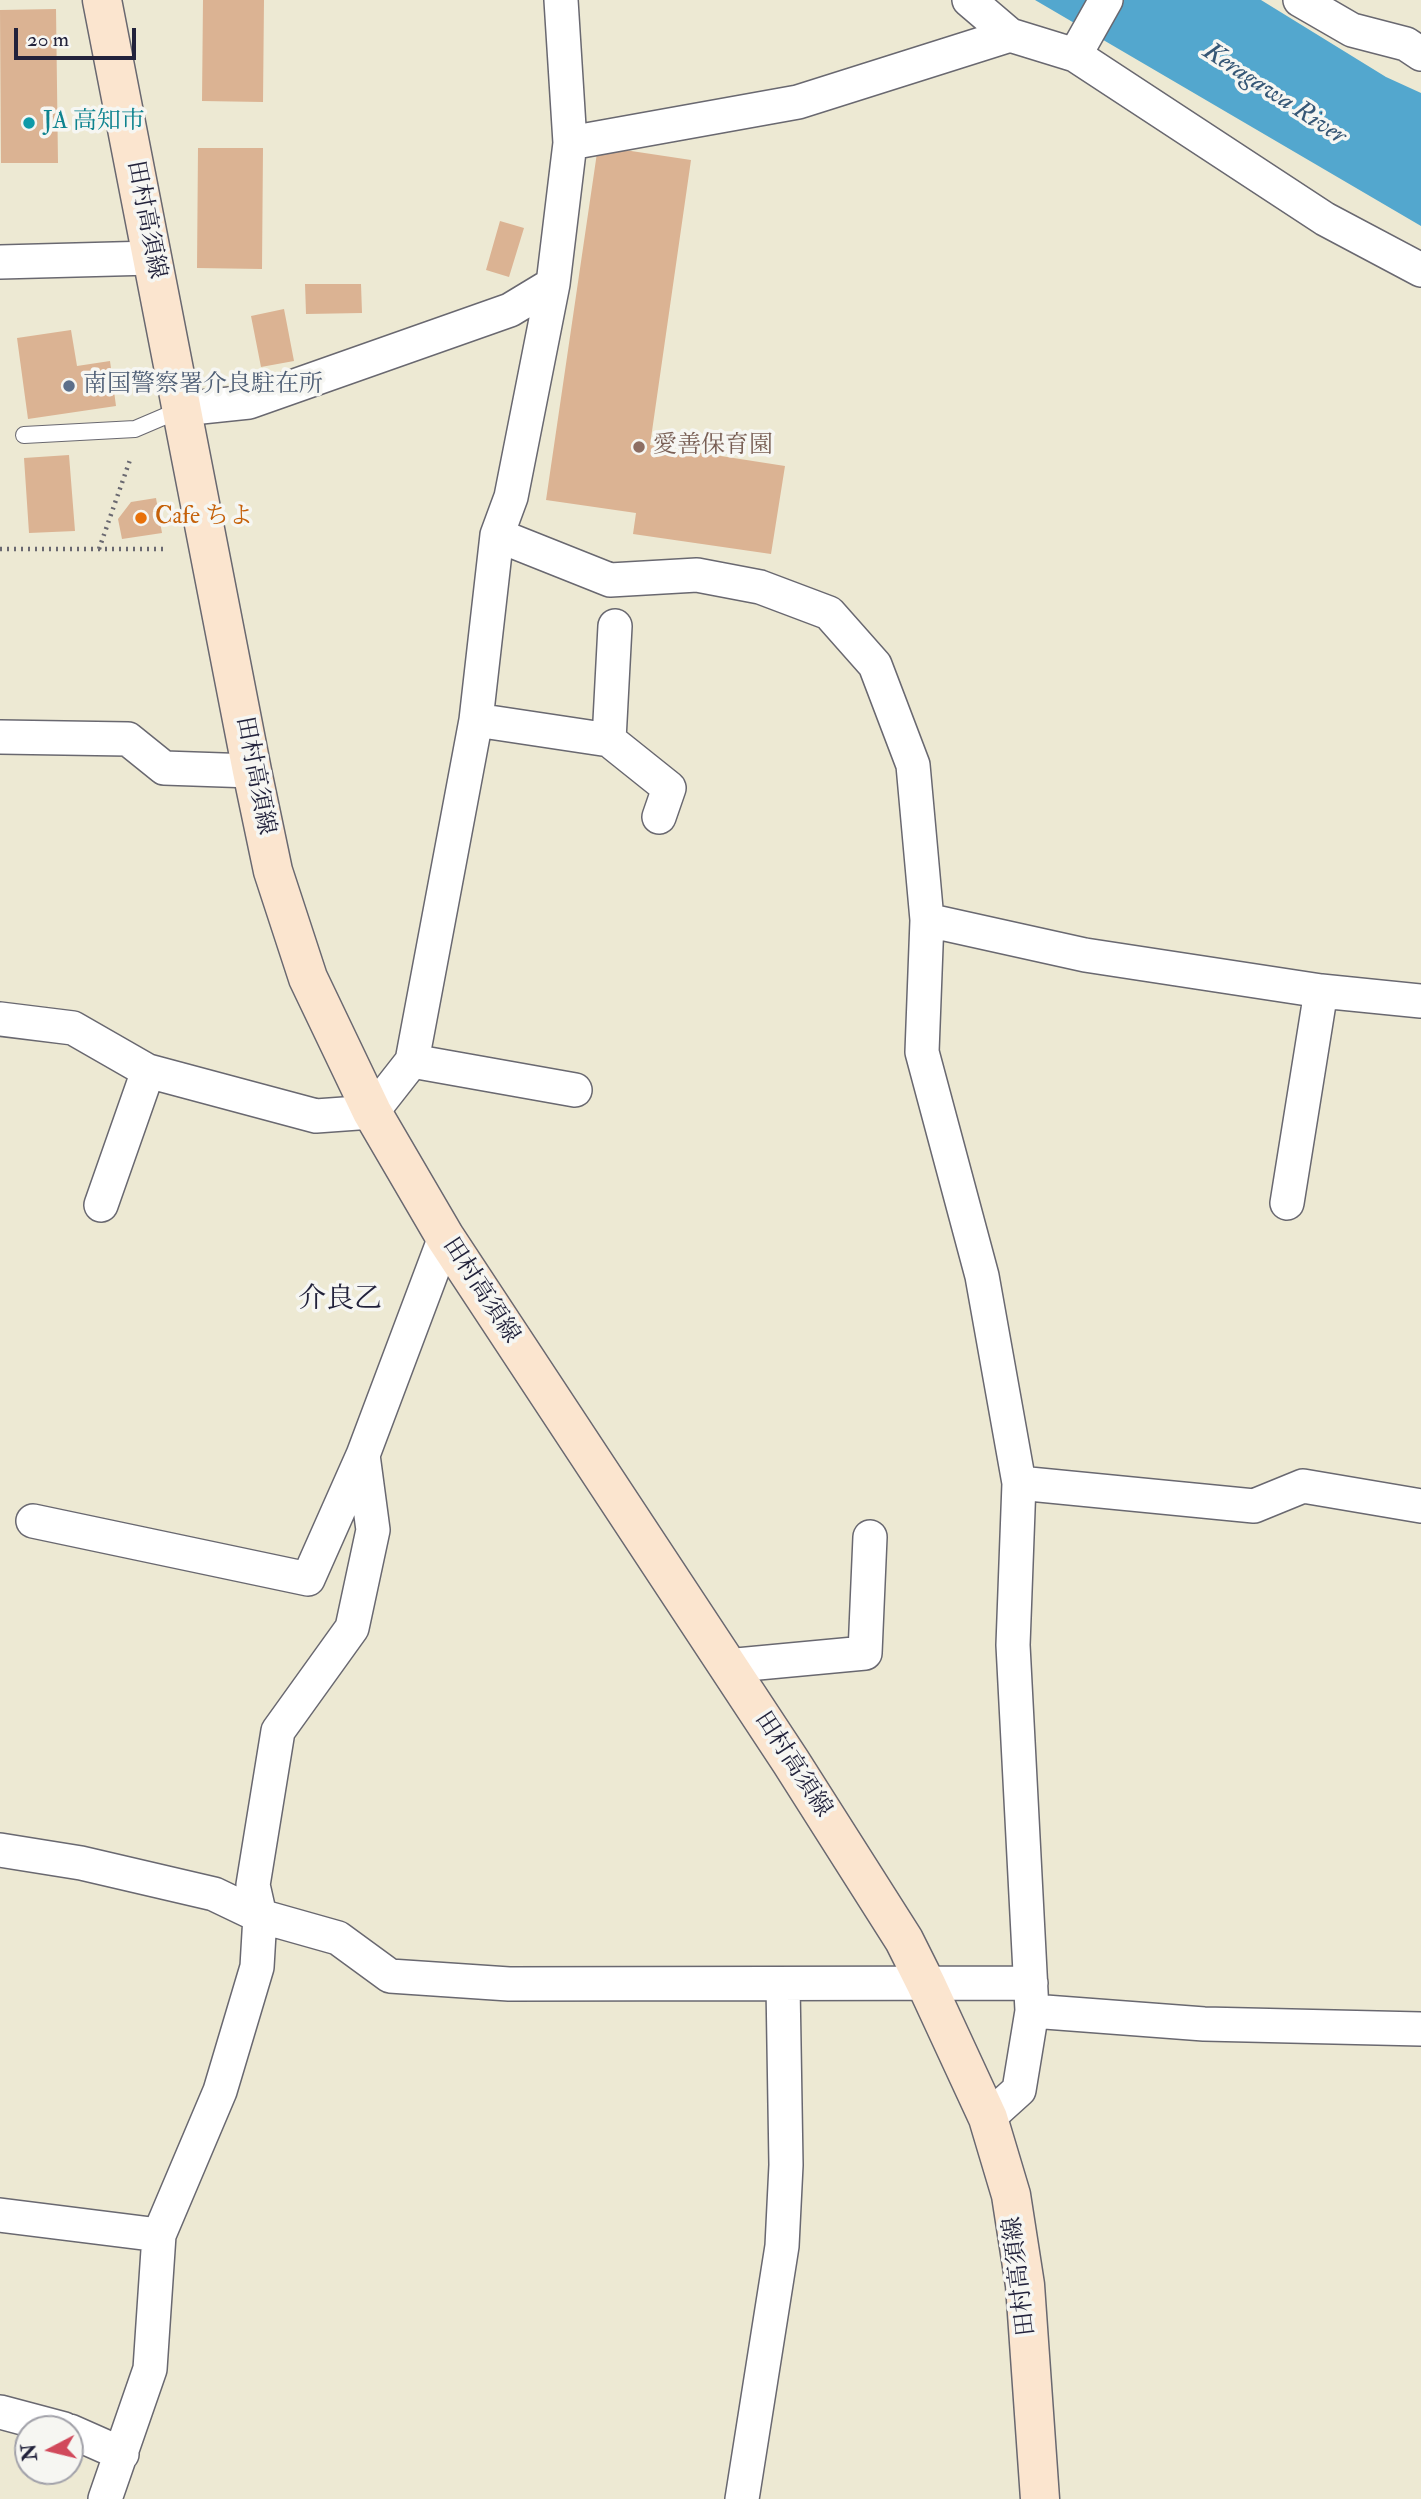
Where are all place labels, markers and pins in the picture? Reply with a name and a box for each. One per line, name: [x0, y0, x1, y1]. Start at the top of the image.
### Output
place label: JA 高知市: [43, 109, 145, 137]
marker: JA 高知市: [21, 115, 37, 131]
place label: 南国警察署介良駐在所: [83, 372, 323, 400]
marker: 南国警察署介良駐在所: [61, 378, 77, 394]
place label: 愛善保育園: [653, 433, 773, 461]
marker: 愛善保育園: [631, 439, 647, 455]
place label: Cafe ちよ: [155, 504, 253, 532]
marker: Cafe ちよ: [133, 510, 149, 526]

